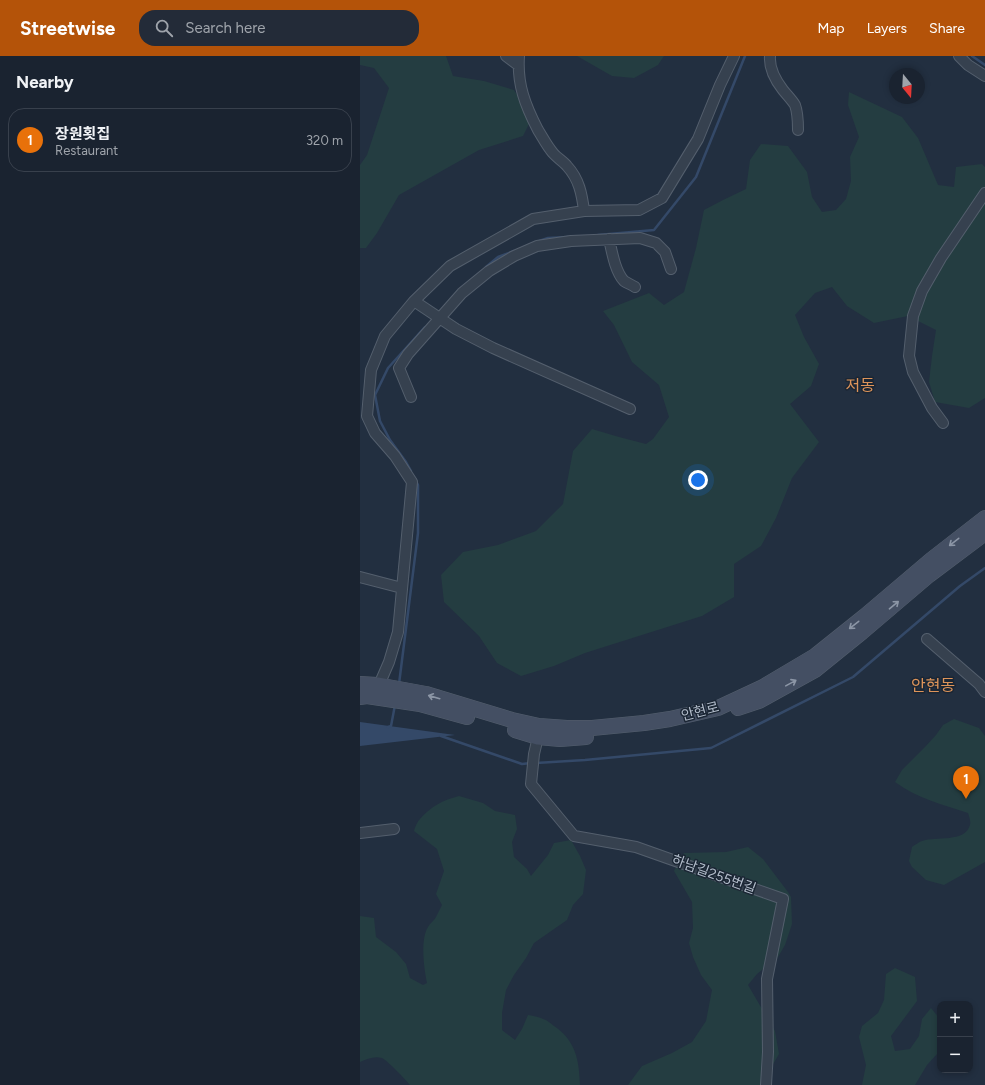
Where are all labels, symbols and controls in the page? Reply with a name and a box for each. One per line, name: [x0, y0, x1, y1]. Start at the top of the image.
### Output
search box: [139, 10, 419, 46]
text: Streetwise: [20, 17, 115, 40]
icon: search: [153, 17, 175, 39]
text: Search here: [185, 19, 265, 37]
text: Map: [817, 20, 845, 37]
text: Layers: [867, 20, 907, 37]
text: Share: [929, 20, 965, 37]
north arrow: [889, 68, 925, 104]
text: Nearby: [16, 72, 74, 92]
text: 장원횟집: [55, 125, 110, 143]
text: 1: [27, 133, 33, 148]
text: 320 m: [306, 133, 343, 148]
text: Restaurant: [55, 143, 118, 158]
district label: 저동: [845, 376, 875, 395]
your location: [688, 470, 708, 490]
one-way arrow: [949, 538, 960, 546]
one-way arrow: [889, 600, 900, 609]
one-way arrow: [848, 620, 859, 629]
district label: 안현동: [911, 676, 955, 695]
one-way arrow: [785, 679, 797, 687]
one-way arrow: [428, 693, 441, 700]
street label: 안현로: [679, 698, 721, 725]
pin: 1: [953, 766, 979, 799]
street label: 하남길255번길: [669, 851, 758, 898]
map controls: [937, 1001, 973, 1073]
button: +: [937, 1001, 973, 1037]
button: −: [937, 1037, 973, 1073]

